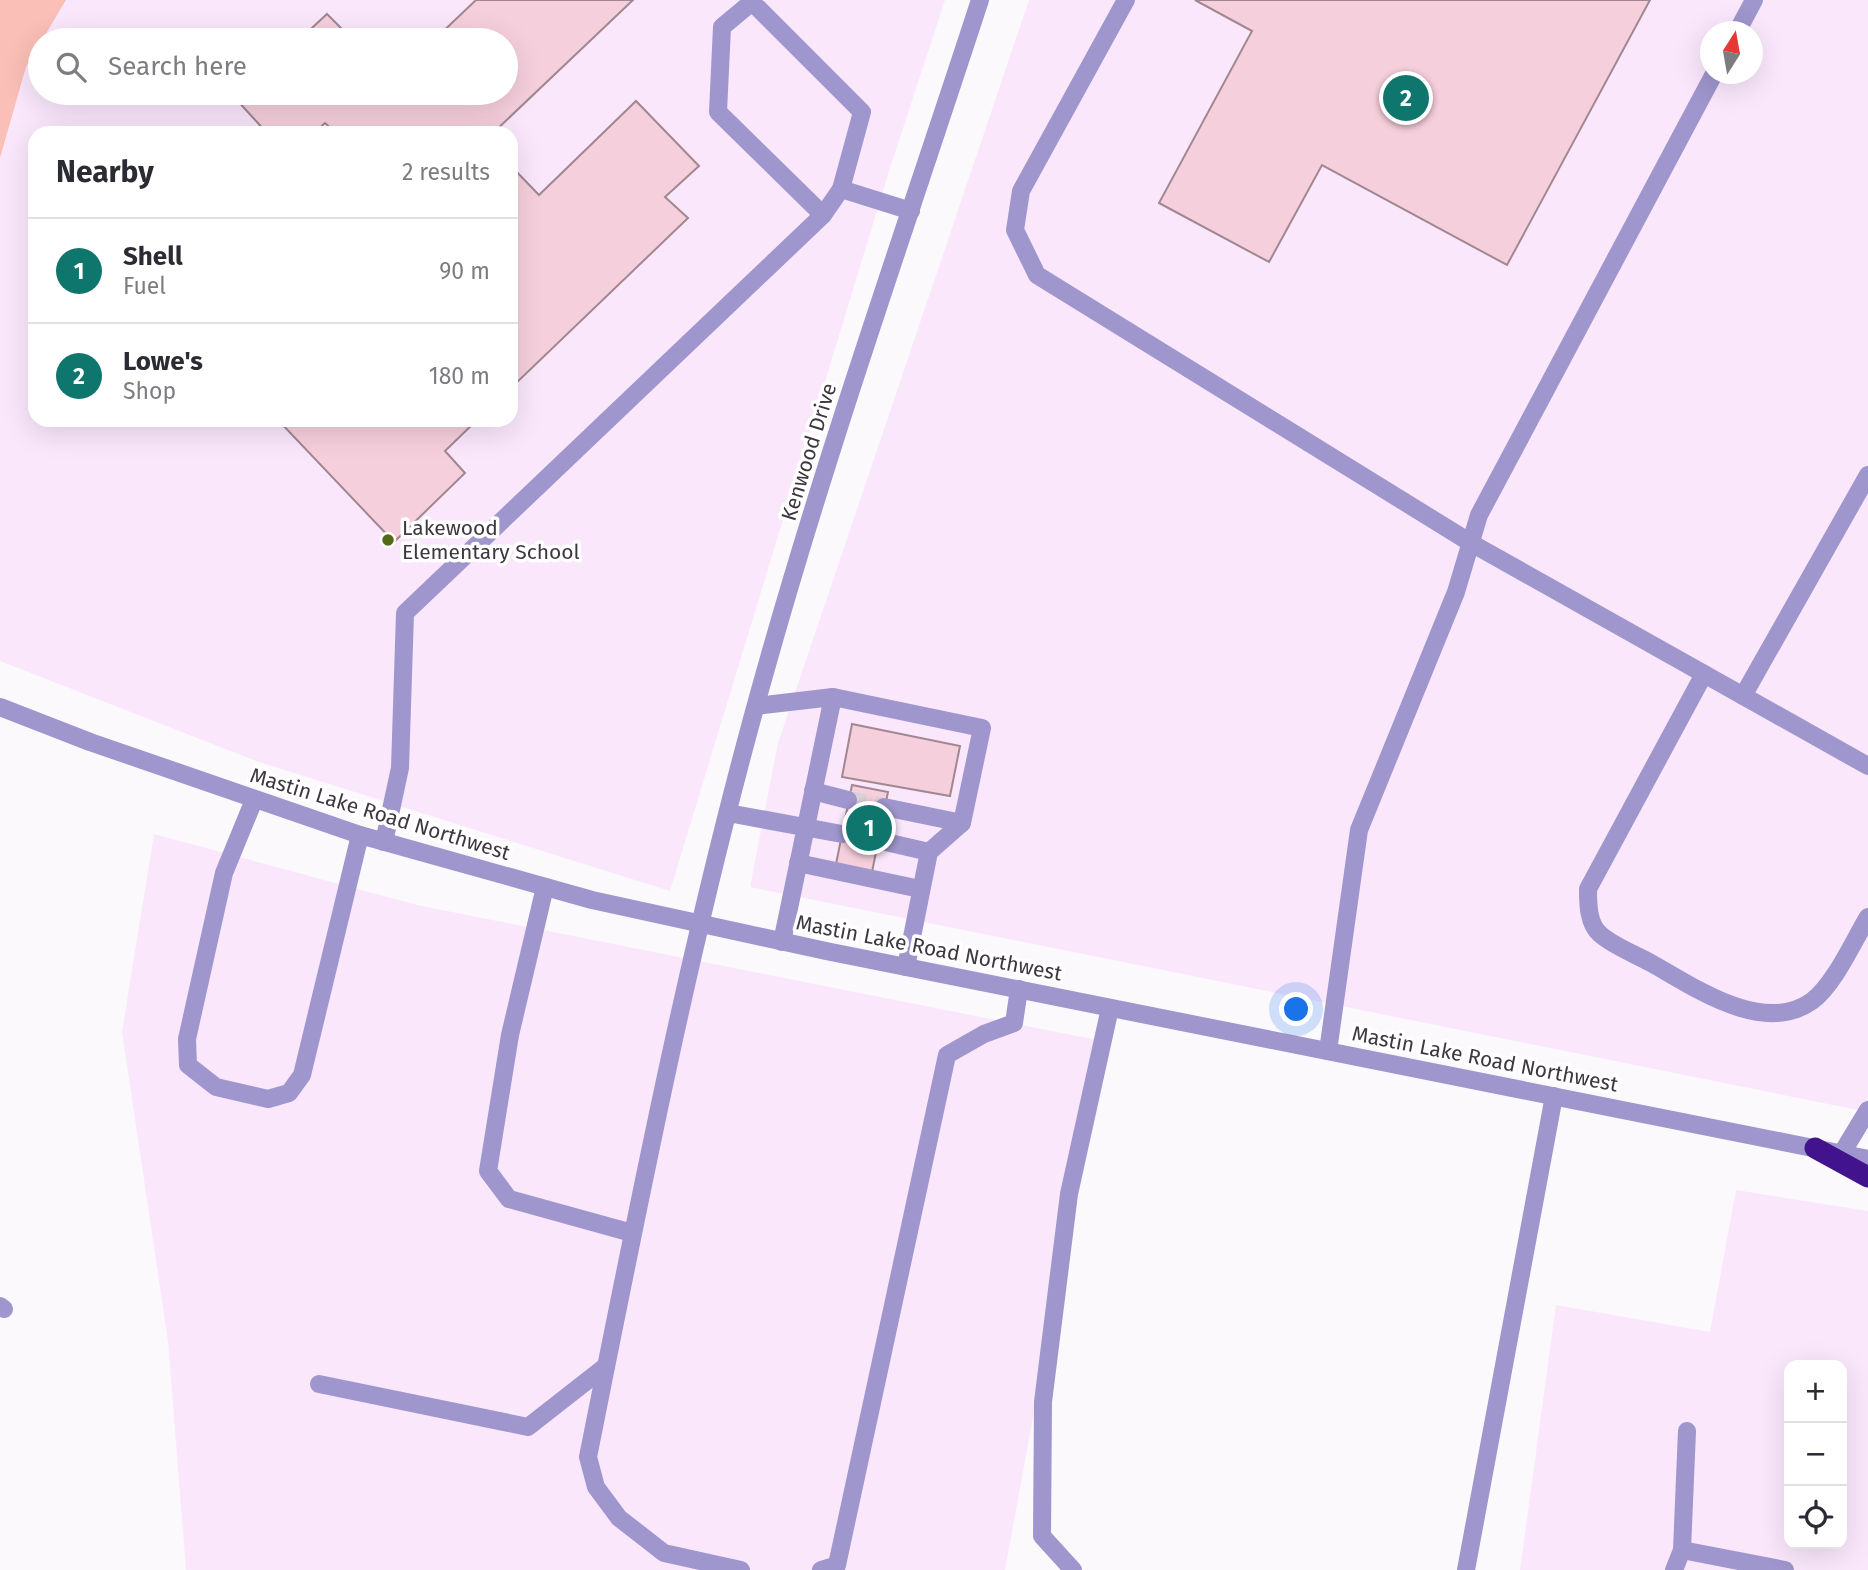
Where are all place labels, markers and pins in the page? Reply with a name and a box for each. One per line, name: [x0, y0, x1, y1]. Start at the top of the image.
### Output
pin: 2: [1383, 72, 1429, 124]
place label: Lakewood Elementary School: [402, 515, 580, 565]
marker: Lakewood Elementary School: [380, 532, 396, 548]
pin: 1: [846, 802, 892, 854]

